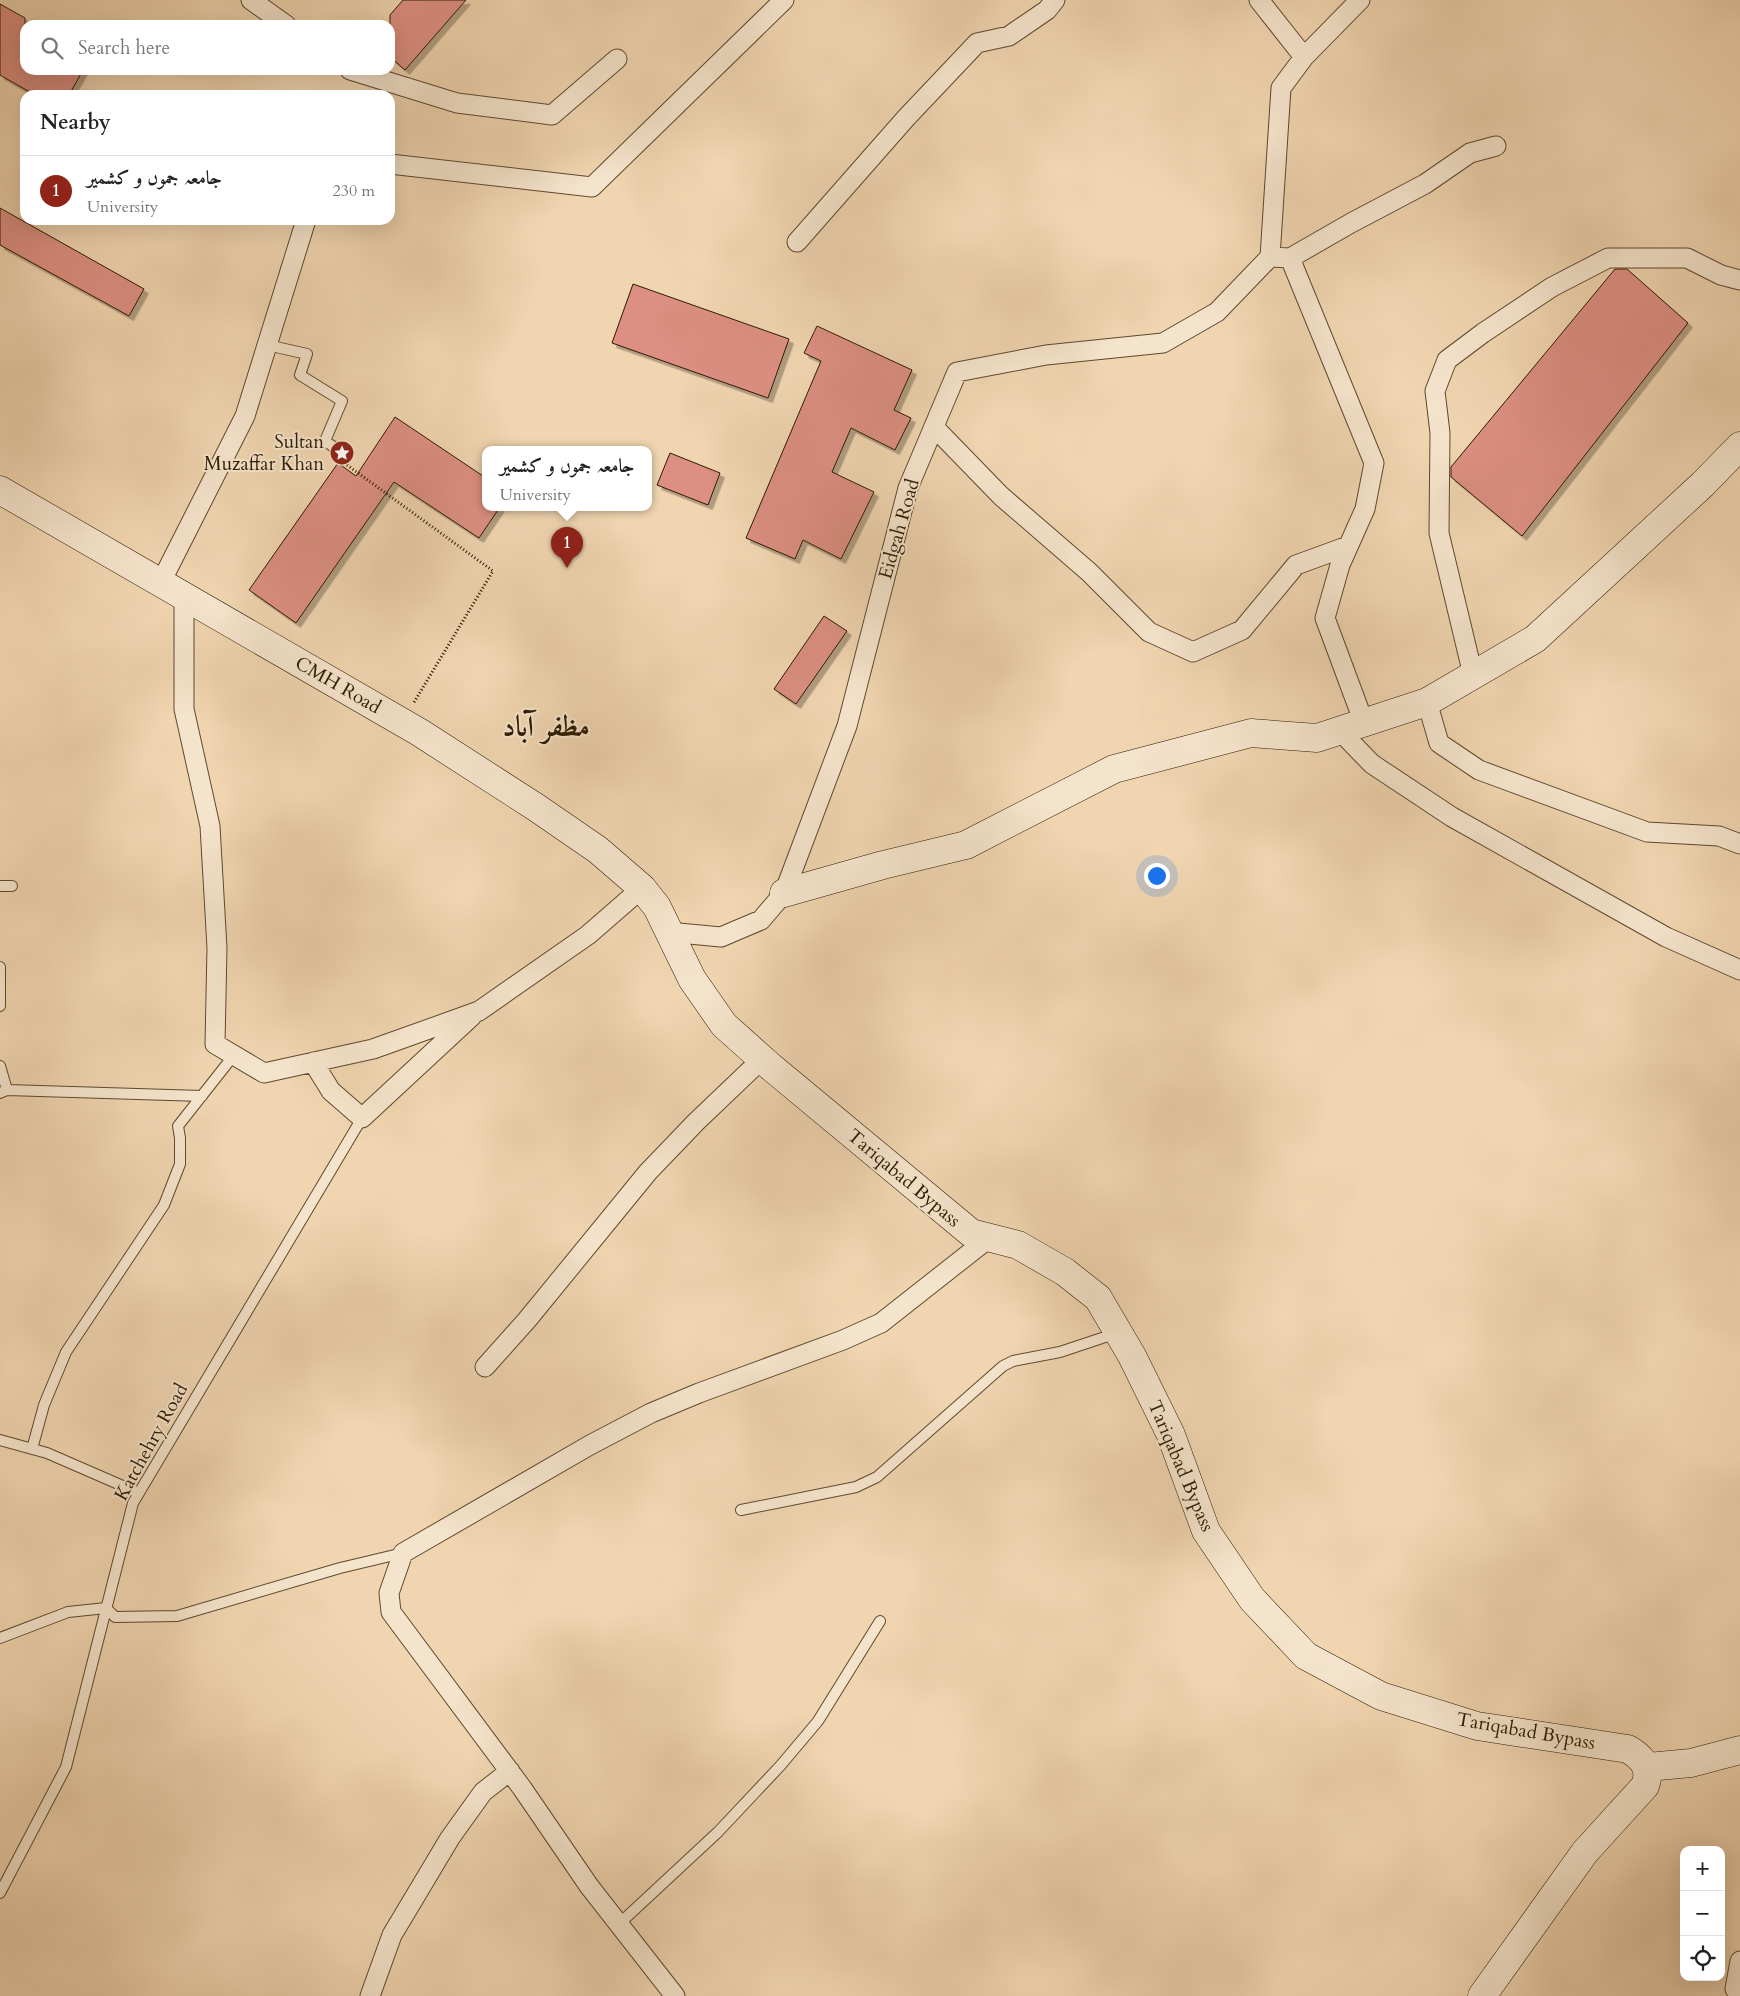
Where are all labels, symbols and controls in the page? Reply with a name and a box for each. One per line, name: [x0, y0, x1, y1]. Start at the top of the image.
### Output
search box: [20, 20, 395, 75]
icon: search: [38, 34, 66, 62]
text: Search here: [78, 35, 170, 61]
text: Nearby: [40, 108, 111, 137]
text: جامعہ جموں و کشمیر: [87, 165, 222, 191]
text: 1: [52, 180, 60, 202]
text: 230 m: [333, 180, 375, 202]
text: University: [87, 196, 158, 218]
place label: Sultan Muzaffar Khan: [204, 429, 324, 477]
place icon: Sultan Muzaffar Khan: [329, 440, 355, 466]
popup: [482, 446, 652, 511]
text: جامعہ جموں و کشمیر: [500, 453, 634, 479]
street label: Eidgah Road: [872, 476, 926, 582]
text: University: [500, 484, 571, 506]
pin: 1: [551, 527, 583, 568]
street label: CMH Road: [290, 650, 386, 720]
district label: مظفر آباد: [502, 707, 590, 747]
your location: [1144, 863, 1170, 889]
street label: Tariqabad Bypass: [842, 1123, 966, 1233]
street label: Katchehry Road: [108, 1379, 194, 1505]
street label: Tariqabad Bypass: [1142, 1396, 1220, 1536]
street label: Tariqabad Bypass: [1455, 1706, 1597, 1756]
map controls: [1680, 1846, 1725, 1981]
button: +: [1680, 1846, 1725, 1891]
button: −: [1680, 1891, 1725, 1936]
button: locate: [1680, 1936, 1725, 1981]

